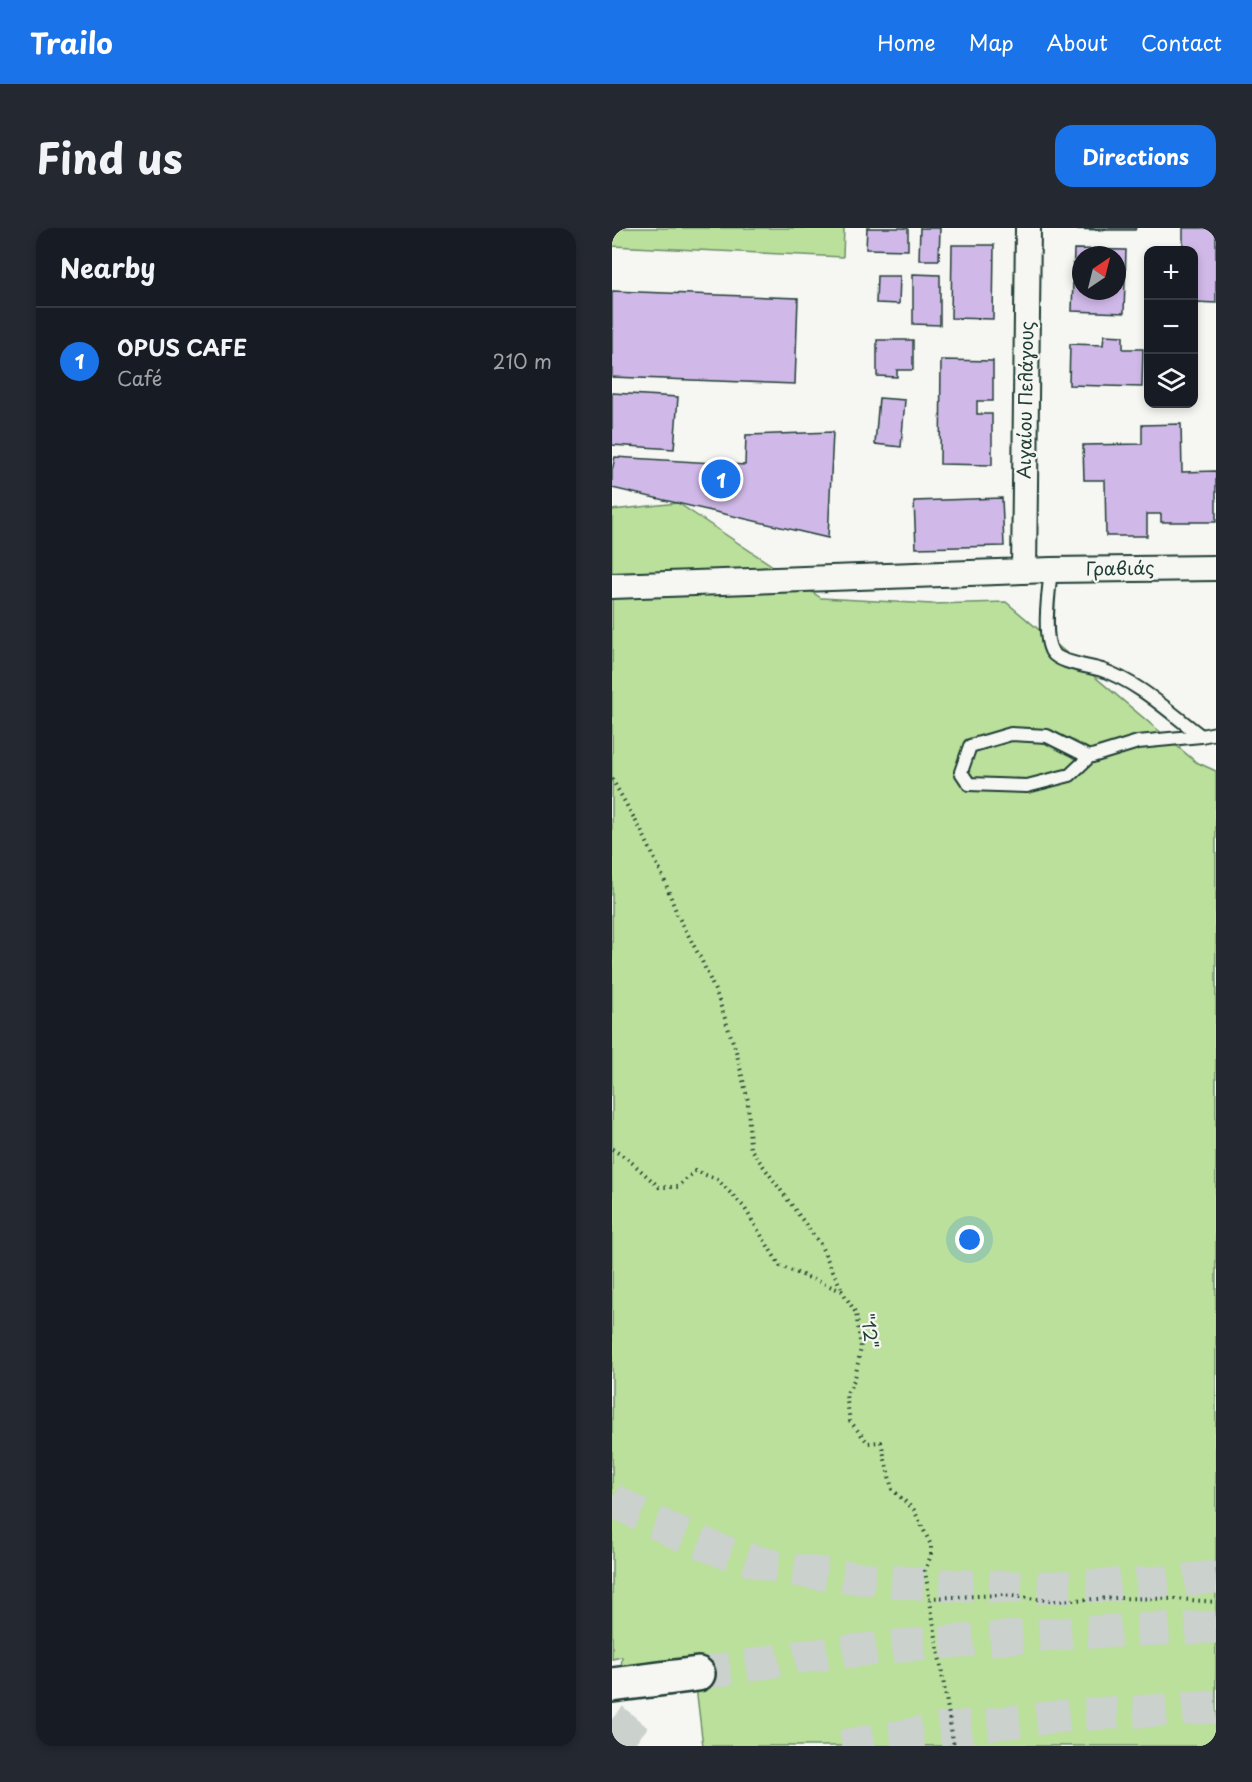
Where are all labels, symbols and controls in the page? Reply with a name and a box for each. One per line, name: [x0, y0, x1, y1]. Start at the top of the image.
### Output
text: Trailo: [30, 21, 113, 64]
text: Home: [877, 26, 936, 58]
text: Map: [969, 26, 1014, 58]
text: About: [1047, 26, 1108, 58]
text: Contact: [1141, 26, 1222, 58]
text: Find us: [36, 125, 183, 188]
button: Directions: [1055, 125, 1216, 187]
north arrow: [1072, 246, 1126, 300]
map controls: [1144, 246, 1198, 408]
button: +: [1144, 246, 1198, 300]
text: Nearby: [60, 248, 155, 287]
button: −: [1144, 300, 1198, 354]
street label: Αιγαίου Πελάγους: [1010, 321, 1039, 479]
text: OPUS CAFE: [117, 330, 247, 363]
text: 1: [75, 346, 84, 376]
text: 210 m: [493, 346, 552, 376]
button: layers: [1144, 354, 1198, 408]
text: Café: [117, 363, 162, 393]
pin: 1: [702, 456, 740, 502]
street label: Γραβιάς: [1085, 553, 1155, 582]
your location: [955, 1225, 984, 1254]
street label: "12": [855, 1311, 886, 1350]

